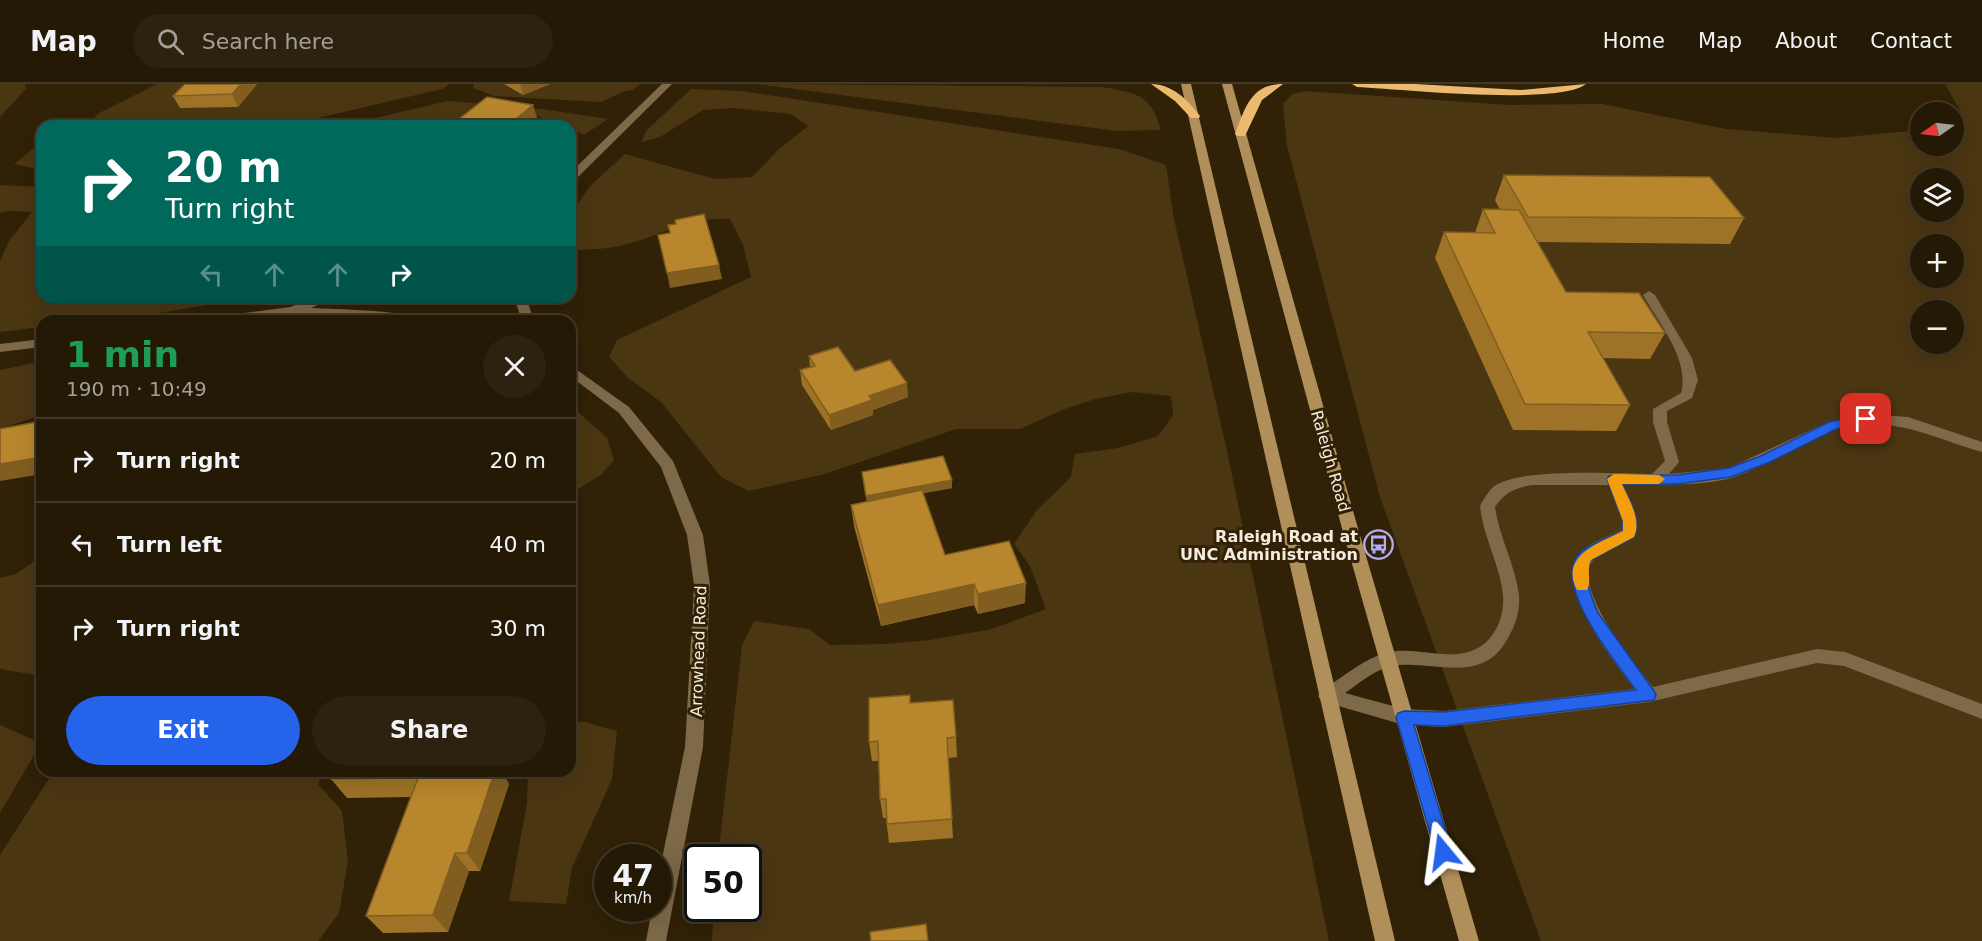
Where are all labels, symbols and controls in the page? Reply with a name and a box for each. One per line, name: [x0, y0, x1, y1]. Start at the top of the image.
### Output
search box: [133, 14, 553, 68]
text: Map: [30, 25, 97, 58]
icon: search: [154, 25, 187, 58]
text: Search here: [202, 29, 334, 54]
text: Home: [1603, 29, 1665, 53]
text: Map: [1698, 29, 1742, 53]
text: About: [1775, 29, 1837, 53]
text: Contact: [1870, 29, 1952, 53]
north arrow: [1910, 102, 1964, 156]
map controls: [1910, 102, 1964, 354]
text: 20 m: [165, 143, 282, 192]
icon: right: [66, 144, 144, 222]
button: layers: [1910, 168, 1964, 222]
text: Turn right: [165, 193, 294, 224]
button: +: [1910, 234, 1964, 288]
icon: left: [195, 258, 228, 291]
icon: ahead: [258, 258, 291, 291]
icon: ahead: [321, 258, 354, 291]
icon: right: [384, 258, 417, 291]
button: −: [1910, 300, 1964, 354]
text: 1 min: [66, 334, 179, 375]
button: close: [483, 335, 546, 398]
text: 190 m · 10:49: [66, 377, 207, 401]
pin: [1840, 393, 1891, 444]
icon: arrive: [1849, 402, 1882, 435]
street label: Raleigh Road: [1307, 408, 1354, 514]
icon: right: [66, 444, 99, 477]
text: Turn right: [117, 448, 240, 473]
text: 20 m: [490, 448, 546, 473]
place label: Raleigh Road at UNC Administration: [1180, 527, 1358, 564]
icon: left: [66, 528, 99, 561]
bus stop icon: Raleigh Road at UNC Administration: [1363, 529, 1395, 561]
text: Turn left: [117, 532, 222, 557]
text: 40 m: [490, 532, 546, 557]
street label: Arrowhead Road: [687, 585, 710, 717]
icon: right: [66, 612, 99, 645]
text: Turn right: [117, 616, 240, 641]
text: 30 m: [490, 616, 546, 641]
button: Exit: [66, 696, 300, 765]
button: Share: [312, 696, 546, 765]
position arrow: [1411, 820, 1475, 884]
speed limit sign: 50: [684, 844, 762, 922]
text: 47: [612, 858, 654, 893]
text: km/h: [614, 889, 652, 907]

